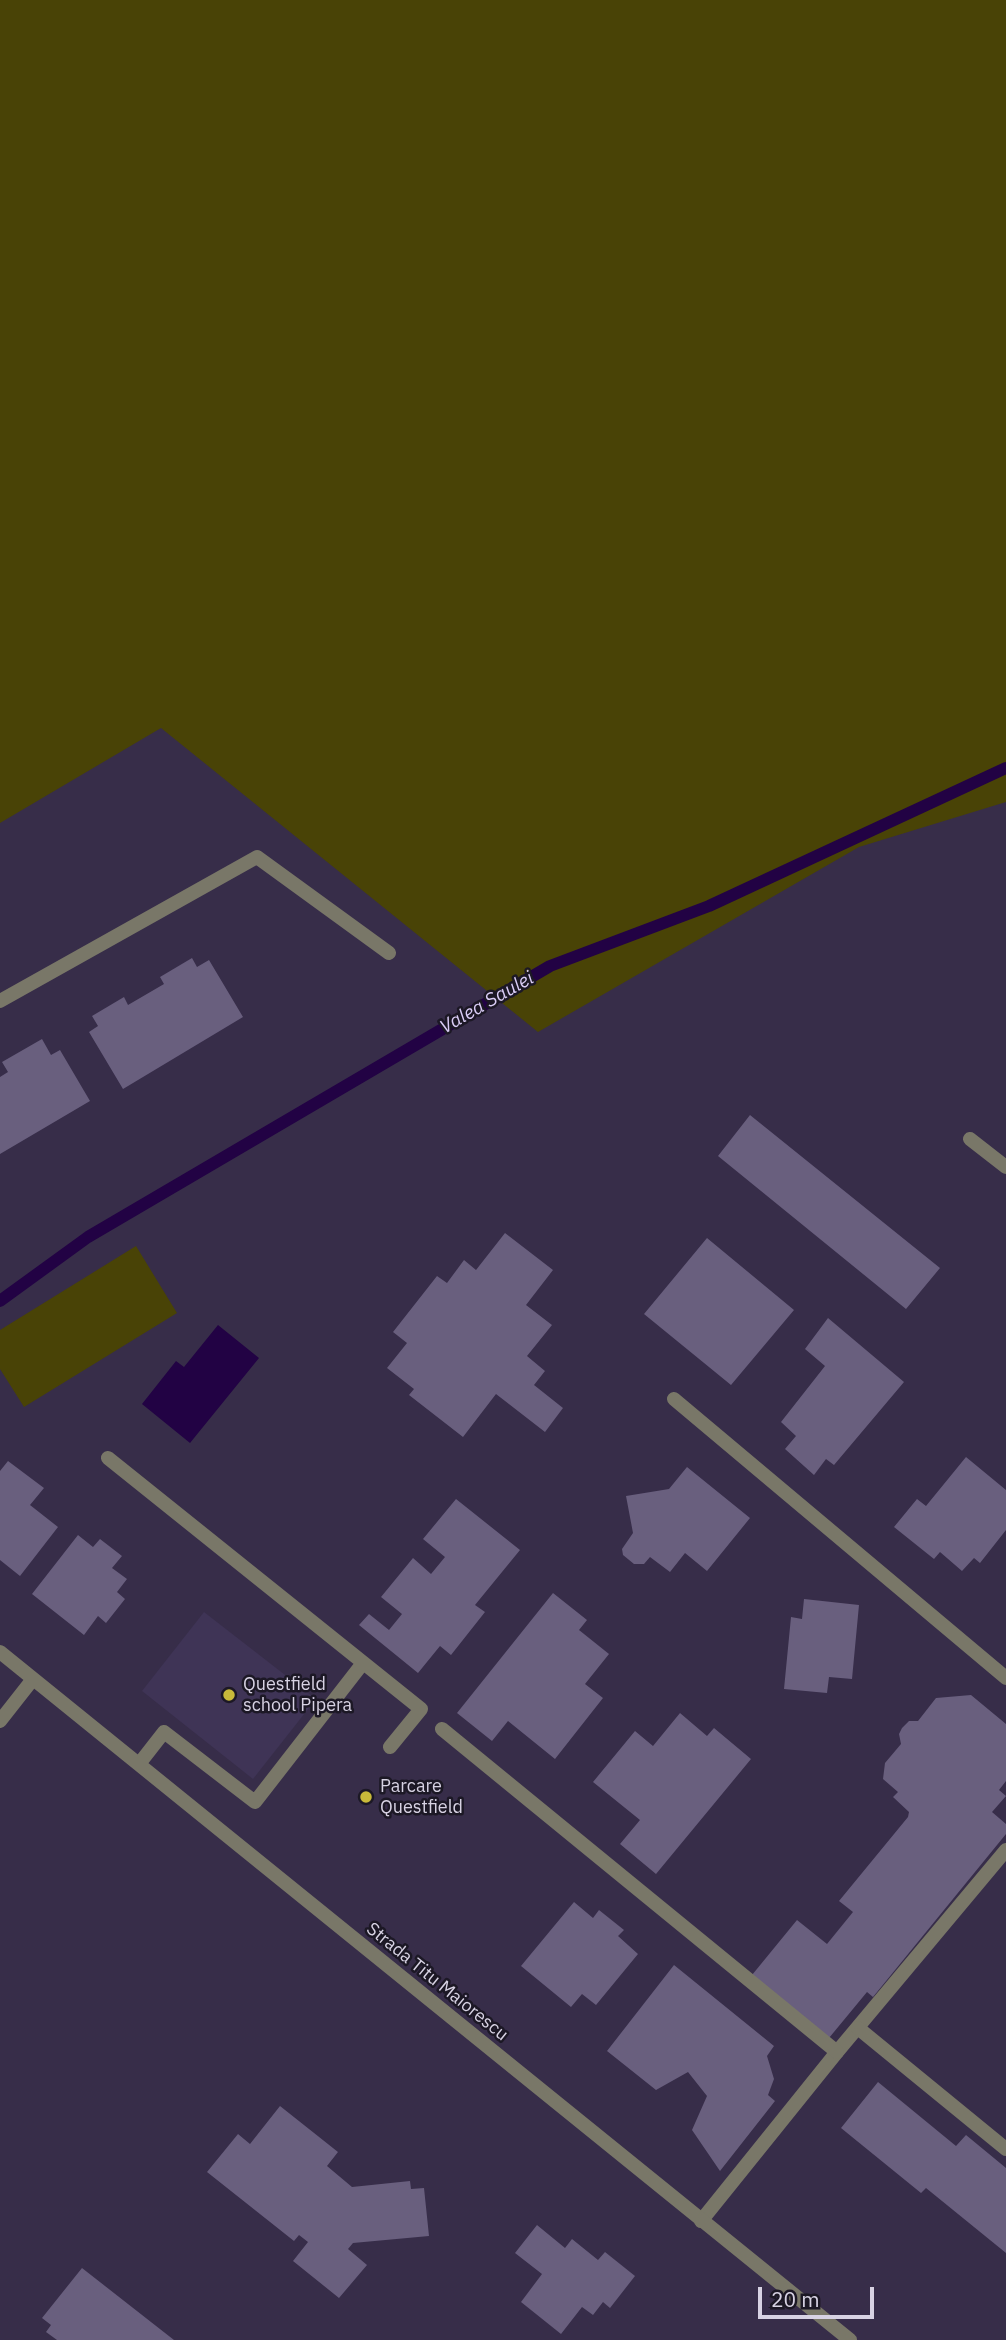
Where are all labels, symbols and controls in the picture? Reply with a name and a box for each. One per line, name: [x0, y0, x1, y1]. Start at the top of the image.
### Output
water label: Valea Saulei: [436, 967, 538, 1039]
place label: Questfield school Pipera: [243, 1674, 352, 1716]
marker: Questfield school Pipera: [221, 1687, 237, 1703]
place label: Parcare Questfield: [380, 1776, 463, 1818]
marker: Parcare Questfield: [358, 1789, 374, 1805]
street label: Strada Titu Maiorescu: [362, 1918, 512, 2046]
scale bar: [761, 2274, 876, 2318]
text: 20 m: [771, 2285, 820, 2313]

